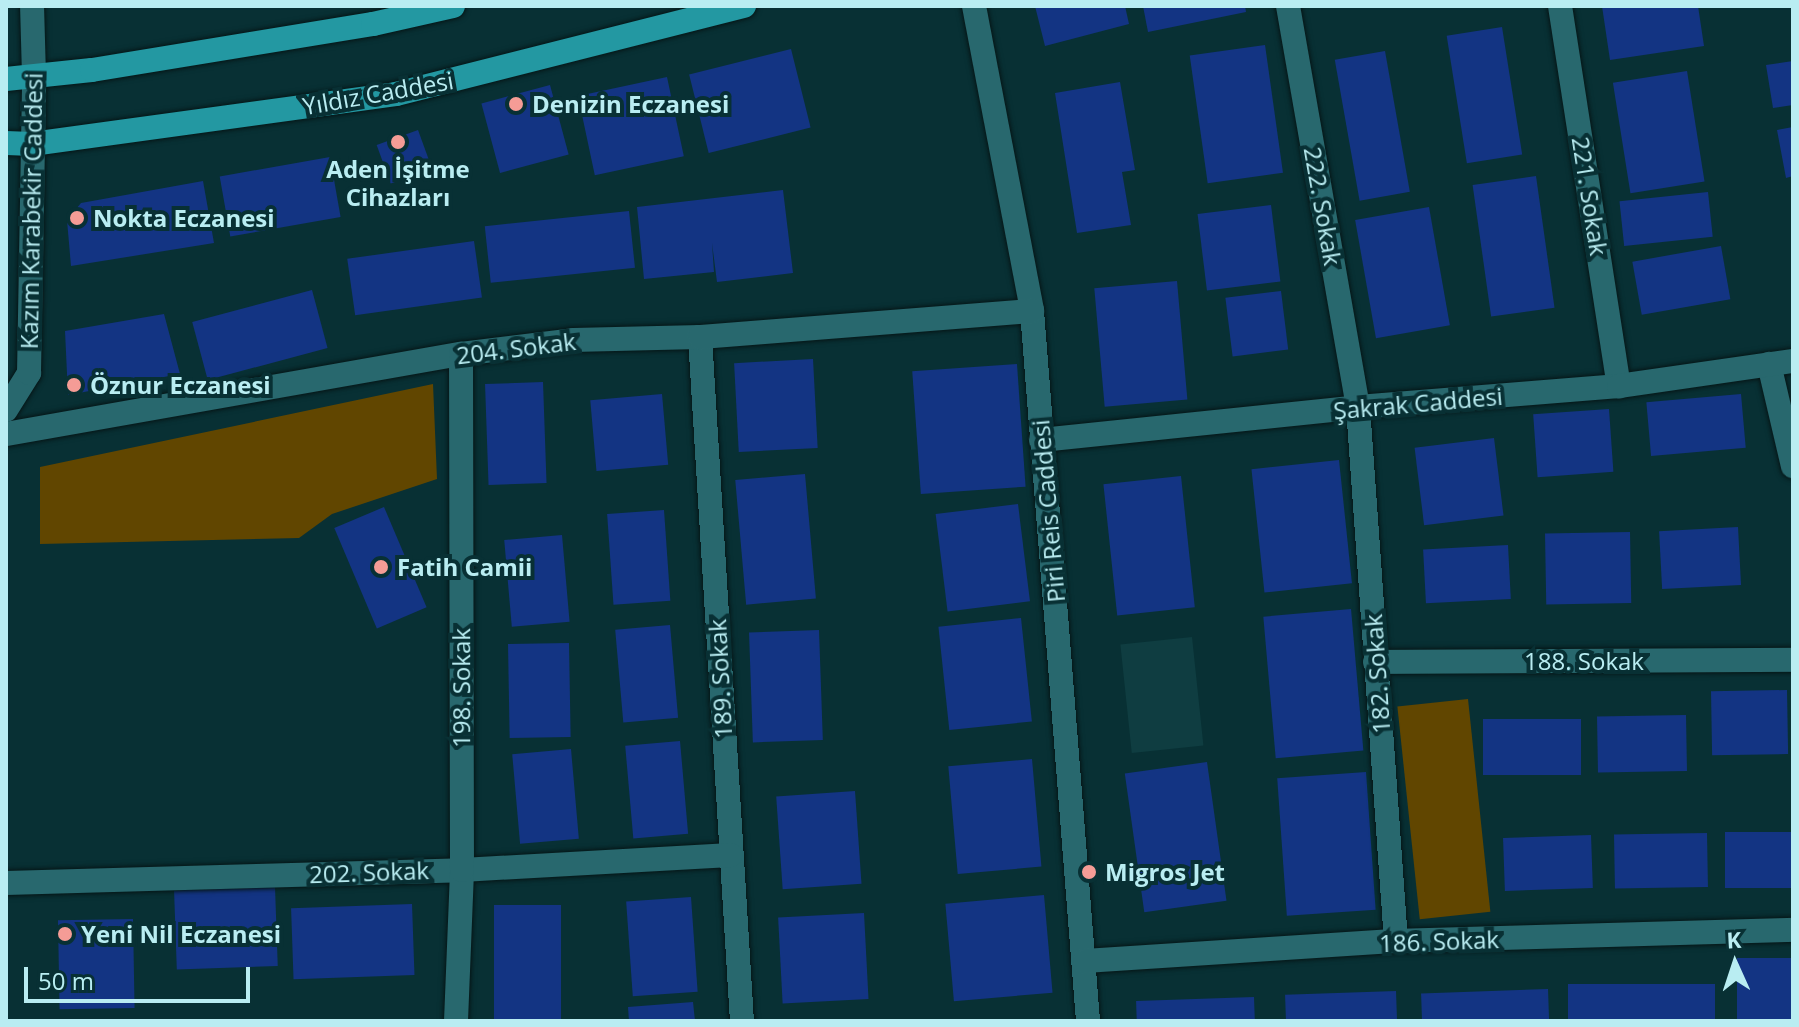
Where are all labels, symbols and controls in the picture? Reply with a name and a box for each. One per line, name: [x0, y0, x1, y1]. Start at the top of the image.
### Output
street label: Yıldız Caddesi: [300, 66, 456, 120]
street label: Kazım Karabekir Caddesi: [14, 72, 48, 350]
place label: Denizin Eczanesi: [532, 90, 729, 118]
marker: Denizin Eczanesi: [507, 95, 525, 113]
marker: Aden İşitme Cihazları: [389, 133, 407, 151]
street label: 221. Sokak: [1566, 135, 1614, 257]
street label: 222. Sokak: [1298, 144, 1348, 268]
place label: Aden İşitme Cihazları: [326, 155, 470, 211]
place label: Nokta Eczanesi: [93, 204, 275, 232]
marker: Nokta Eczanesi: [68, 209, 86, 227]
street label: 204. Sokak: [455, 326, 577, 370]
place label: Öznur Eczanesi: [90, 371, 271, 399]
marker: Öznur Eczanesi: [65, 376, 83, 394]
street label: Şakrak Caddesi: [1332, 381, 1504, 425]
street label: Piri Reis Caddesi: [1026, 418, 1070, 604]
place label: Fatih Camii: [397, 553, 532, 581]
marker: Fatih Camii: [372, 558, 390, 576]
street label: 182. Sokak: [1358, 613, 1396, 735]
street label: 189. Sokak: [702, 618, 738, 740]
street label: 198. Sokak: [447, 628, 475, 748]
street label: 188. Sokak: [1524, 647, 1644, 675]
street label: 202. Sokak: [309, 856, 429, 888]
place label: Migros Jet: [1105, 858, 1225, 886]
marker: Migros Jet: [1080, 863, 1098, 881]
place label: Yeni Nil Eczanesi: [81, 920, 281, 948]
north arrow: [1695, 923, 1775, 1003]
text: K: [1726, 924, 1742, 954]
marker: Yeni Nil Eczanesi: [56, 925, 74, 943]
street label: 186. Sokak: [1379, 925, 1499, 957]
scale bar: [28, 951, 254, 1001]
text: 50 m: [38, 964, 94, 997]

